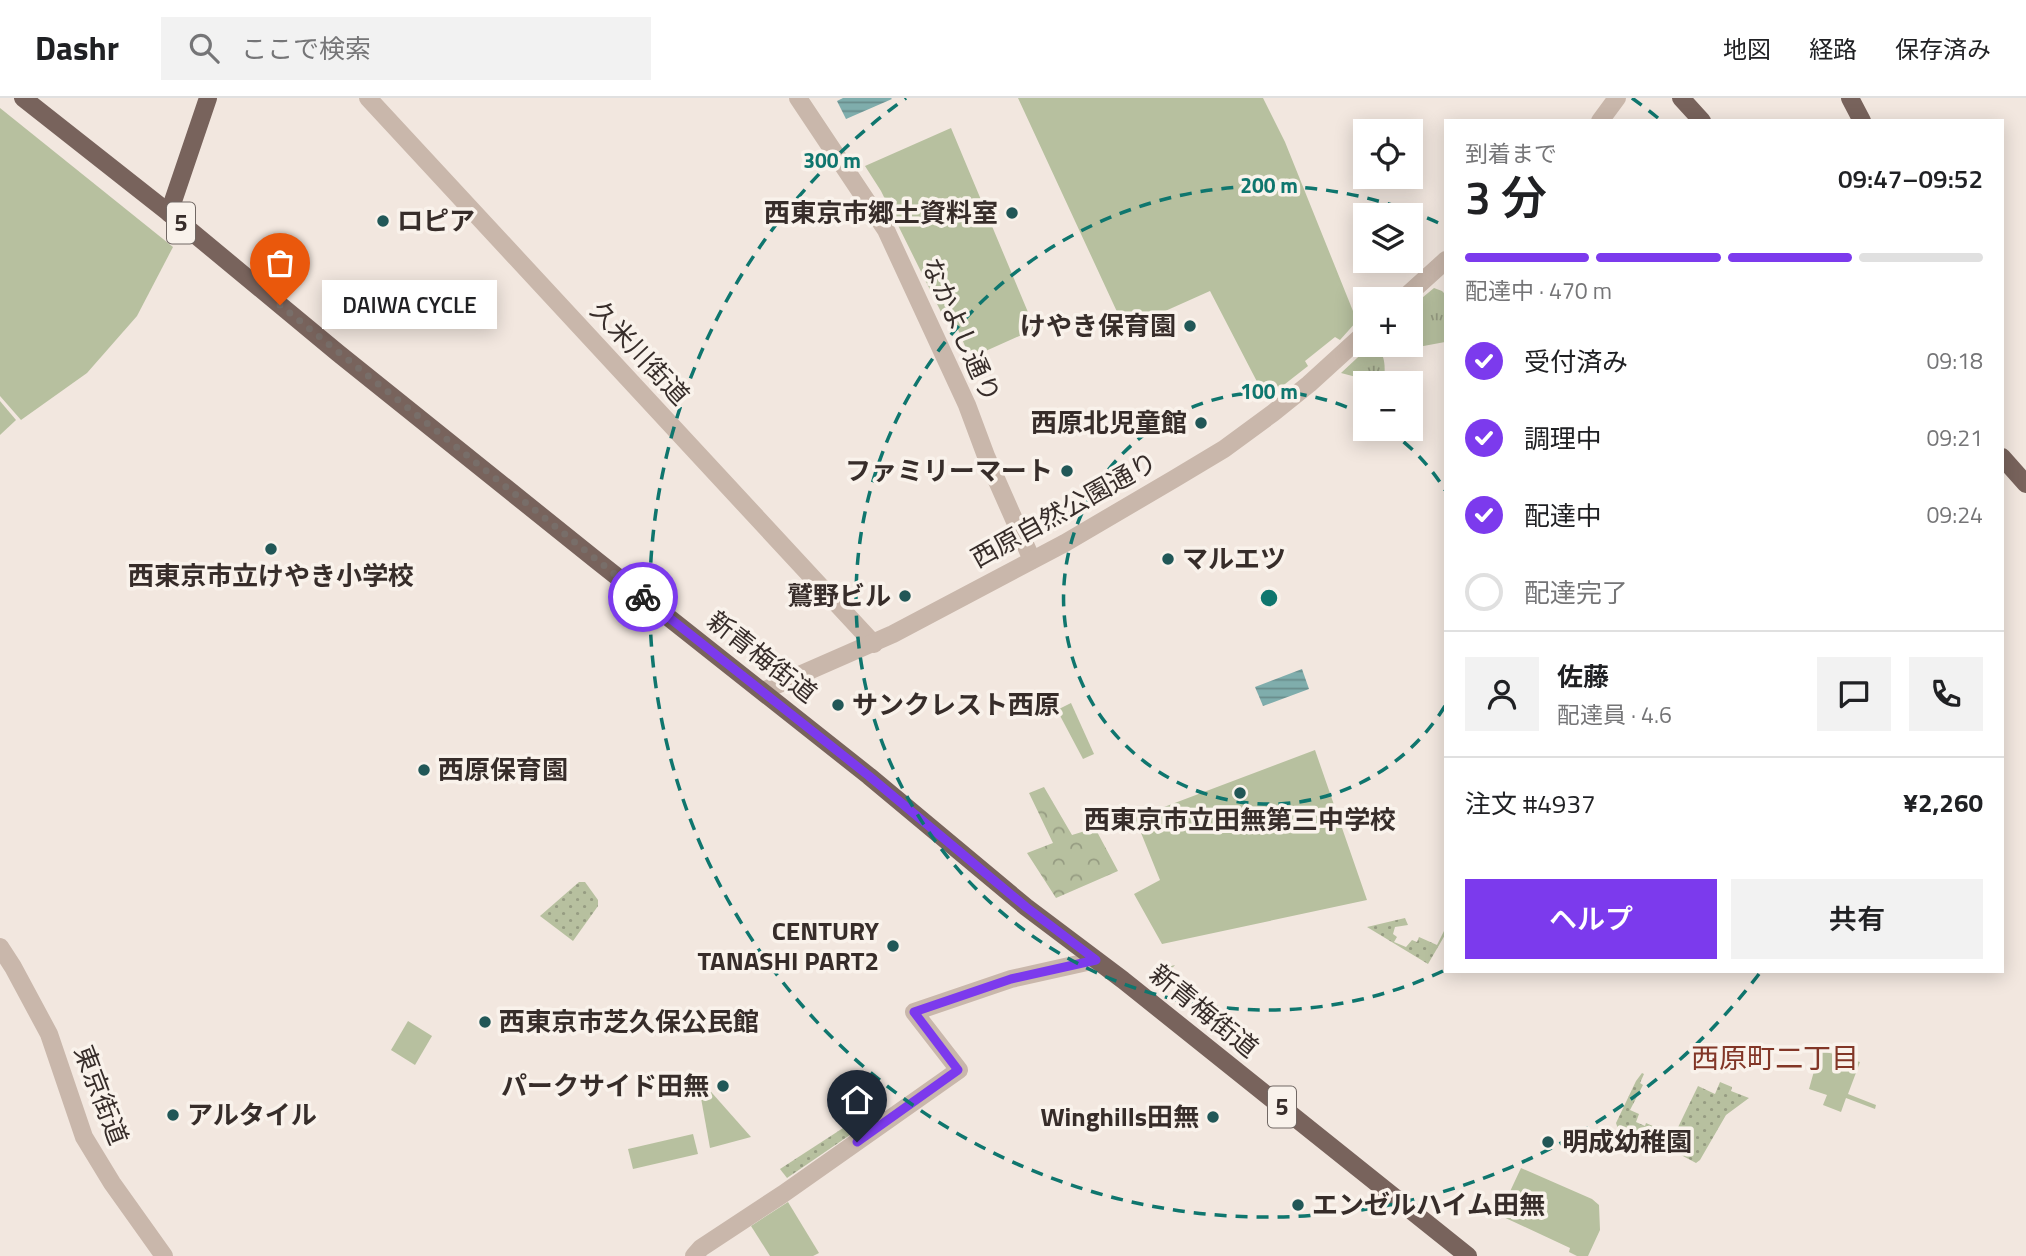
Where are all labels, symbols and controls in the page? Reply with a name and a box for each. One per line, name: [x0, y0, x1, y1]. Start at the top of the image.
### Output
search box: [161, 17, 651, 80]
text: Dashr: [35, 23, 119, 73]
icon: search: [185, 29, 223, 67]
text: ここで検索: [241, 29, 371, 68]
text: 地図: [1723, 31, 1771, 67]
text: 経路: [1809, 31, 1857, 67]
text: 保存済み: [1895, 31, 1991, 67]
map controls: [1353, 119, 1423, 441]
button: locate: [1353, 119, 1423, 189]
text: 到着まで: [1465, 136, 1557, 171]
text: 300 m: [803, 144, 861, 176]
text: 09:47–09:52: [1838, 159, 1983, 198]
text: 3 分: [1465, 162, 1547, 232]
text: 200 m: [1240, 169, 1298, 201]
place label: 西東京市郷土資料室: [764, 193, 998, 232]
place label: ロピア: [397, 201, 475, 240]
road number: 5: [167, 202, 195, 244]
button: layers: [1353, 203, 1423, 273]
marker: 西東京市郷土資料室: [1004, 205, 1020, 221]
marker: ロピア: [375, 213, 391, 229]
pin: [250, 233, 310, 305]
icon: bag: [261, 244, 299, 282]
street label: なかよし通り: [912, 251, 1011, 408]
text: 配達中 · 470 m: [1465, 273, 1612, 308]
callout: DAIWA CYCLE: [322, 280, 497, 330]
text: DAIWA CYCLE: [342, 287, 477, 322]
button: +: [1353, 287, 1423, 357]
street label: 久米川街道: [582, 292, 699, 414]
place label: けやき保育園: [1020, 306, 1176, 345]
marker: けやき保育園: [1182, 318, 1198, 334]
icon: check: [1465, 342, 1503, 380]
text: 受付済み: [1524, 342, 1628, 381]
text: 09:18: [1926, 343, 1983, 378]
button: −: [1353, 371, 1423, 441]
text: 100 m: [1240, 375, 1298, 407]
place label: 西原北児童館: [1031, 403, 1187, 442]
marker: 西原北児童館: [1193, 415, 1209, 431]
icon: check: [1465, 419, 1503, 457]
text: 調理中: [1524, 419, 1602, 458]
text: 09:21: [1926, 420, 1983, 455]
street label: 西原自然公園通り: [963, 442, 1164, 577]
place label: ファミリーマート: [845, 451, 1053, 490]
marker: ファミリーマート: [1059, 463, 1075, 479]
icon: check: [1465, 496, 1503, 534]
text: 配達中: [1524, 496, 1602, 535]
text: 09:24: [1926, 497, 1983, 532]
place label: マルエツ: [1182, 539, 1286, 578]
marker: 西東京市立けやき小学校: [263, 541, 279, 557]
marker: マルエツ: [1160, 551, 1176, 567]
place label: 西東京市立けやき小学校: [128, 556, 414, 595]
courier: [608, 562, 678, 632]
text: 配達完了: [1524, 573, 1628, 612]
place label: 鷲野ビル: [787, 576, 891, 615]
icon: bike: [624, 578, 662, 616]
centre of rings: [1257, 586, 1281, 610]
marker: 鷲野ビル: [897, 588, 913, 604]
street label: 新青梅街道: [699, 601, 826, 712]
button: person: [1465, 657, 1539, 731]
text: 佐藤: [1557, 657, 1609, 696]
button: chat: [1817, 657, 1891, 731]
button: phone: [1909, 657, 1983, 731]
place label: サンクレスト西原: [852, 685, 1060, 724]
marker: サンクレスト西原: [830, 697, 846, 713]
text: 配達員 · 4.6: [1557, 697, 1672, 732]
place label: 西原保育園: [438, 750, 568, 789]
marker: 西原保育園: [416, 762, 432, 778]
text: ¥2,260: [1903, 783, 1983, 822]
text: 注文 #4937: [1465, 784, 1596, 823]
marker: 西東京市立田無第三中学校: [1232, 785, 1248, 801]
place label: 西東京市立田無第三中学校: [1084, 800, 1396, 839]
button: ヘルプ: [1465, 879, 1717, 959]
button: 共有: [1731, 879, 1983, 959]
place label: CENTURY TANASHI PART2: [697, 911, 880, 980]
marker: CENTURY TANASHI PART2: [885, 938, 901, 954]
street label: 新青梅街道: [1142, 955, 1267, 1067]
place label: 西東京市芝久保公民館: [499, 1002, 759, 1041]
marker: 西東京市芝久保公民館: [477, 1014, 493, 1030]
district label: 西原町二丁目: [1691, 1036, 1859, 1079]
street label: 東京街道: [65, 1039, 138, 1150]
place label: パークサイド田無: [501, 1066, 709, 1105]
pin: [827, 1070, 887, 1142]
marker: パークサイド田無: [715, 1078, 731, 1094]
icon: home: [838, 1081, 876, 1119]
road number: 5: [1268, 1086, 1296, 1128]
place label: アルタイル: [187, 1095, 317, 1134]
place label: Winghills田無: [1040, 1097, 1199, 1136]
marker: アルタイル: [165, 1107, 181, 1123]
marker: Winghills田無: [1205, 1109, 1221, 1125]
place label: 明成幼稚園: [1562, 1122, 1692, 1161]
marker: 明成幼稚園: [1540, 1134, 1556, 1150]
place label: エンゼルハイム田無: [1312, 1185, 1545, 1224]
marker: エンゼルハイム田無: [1290, 1197, 1306, 1213]

